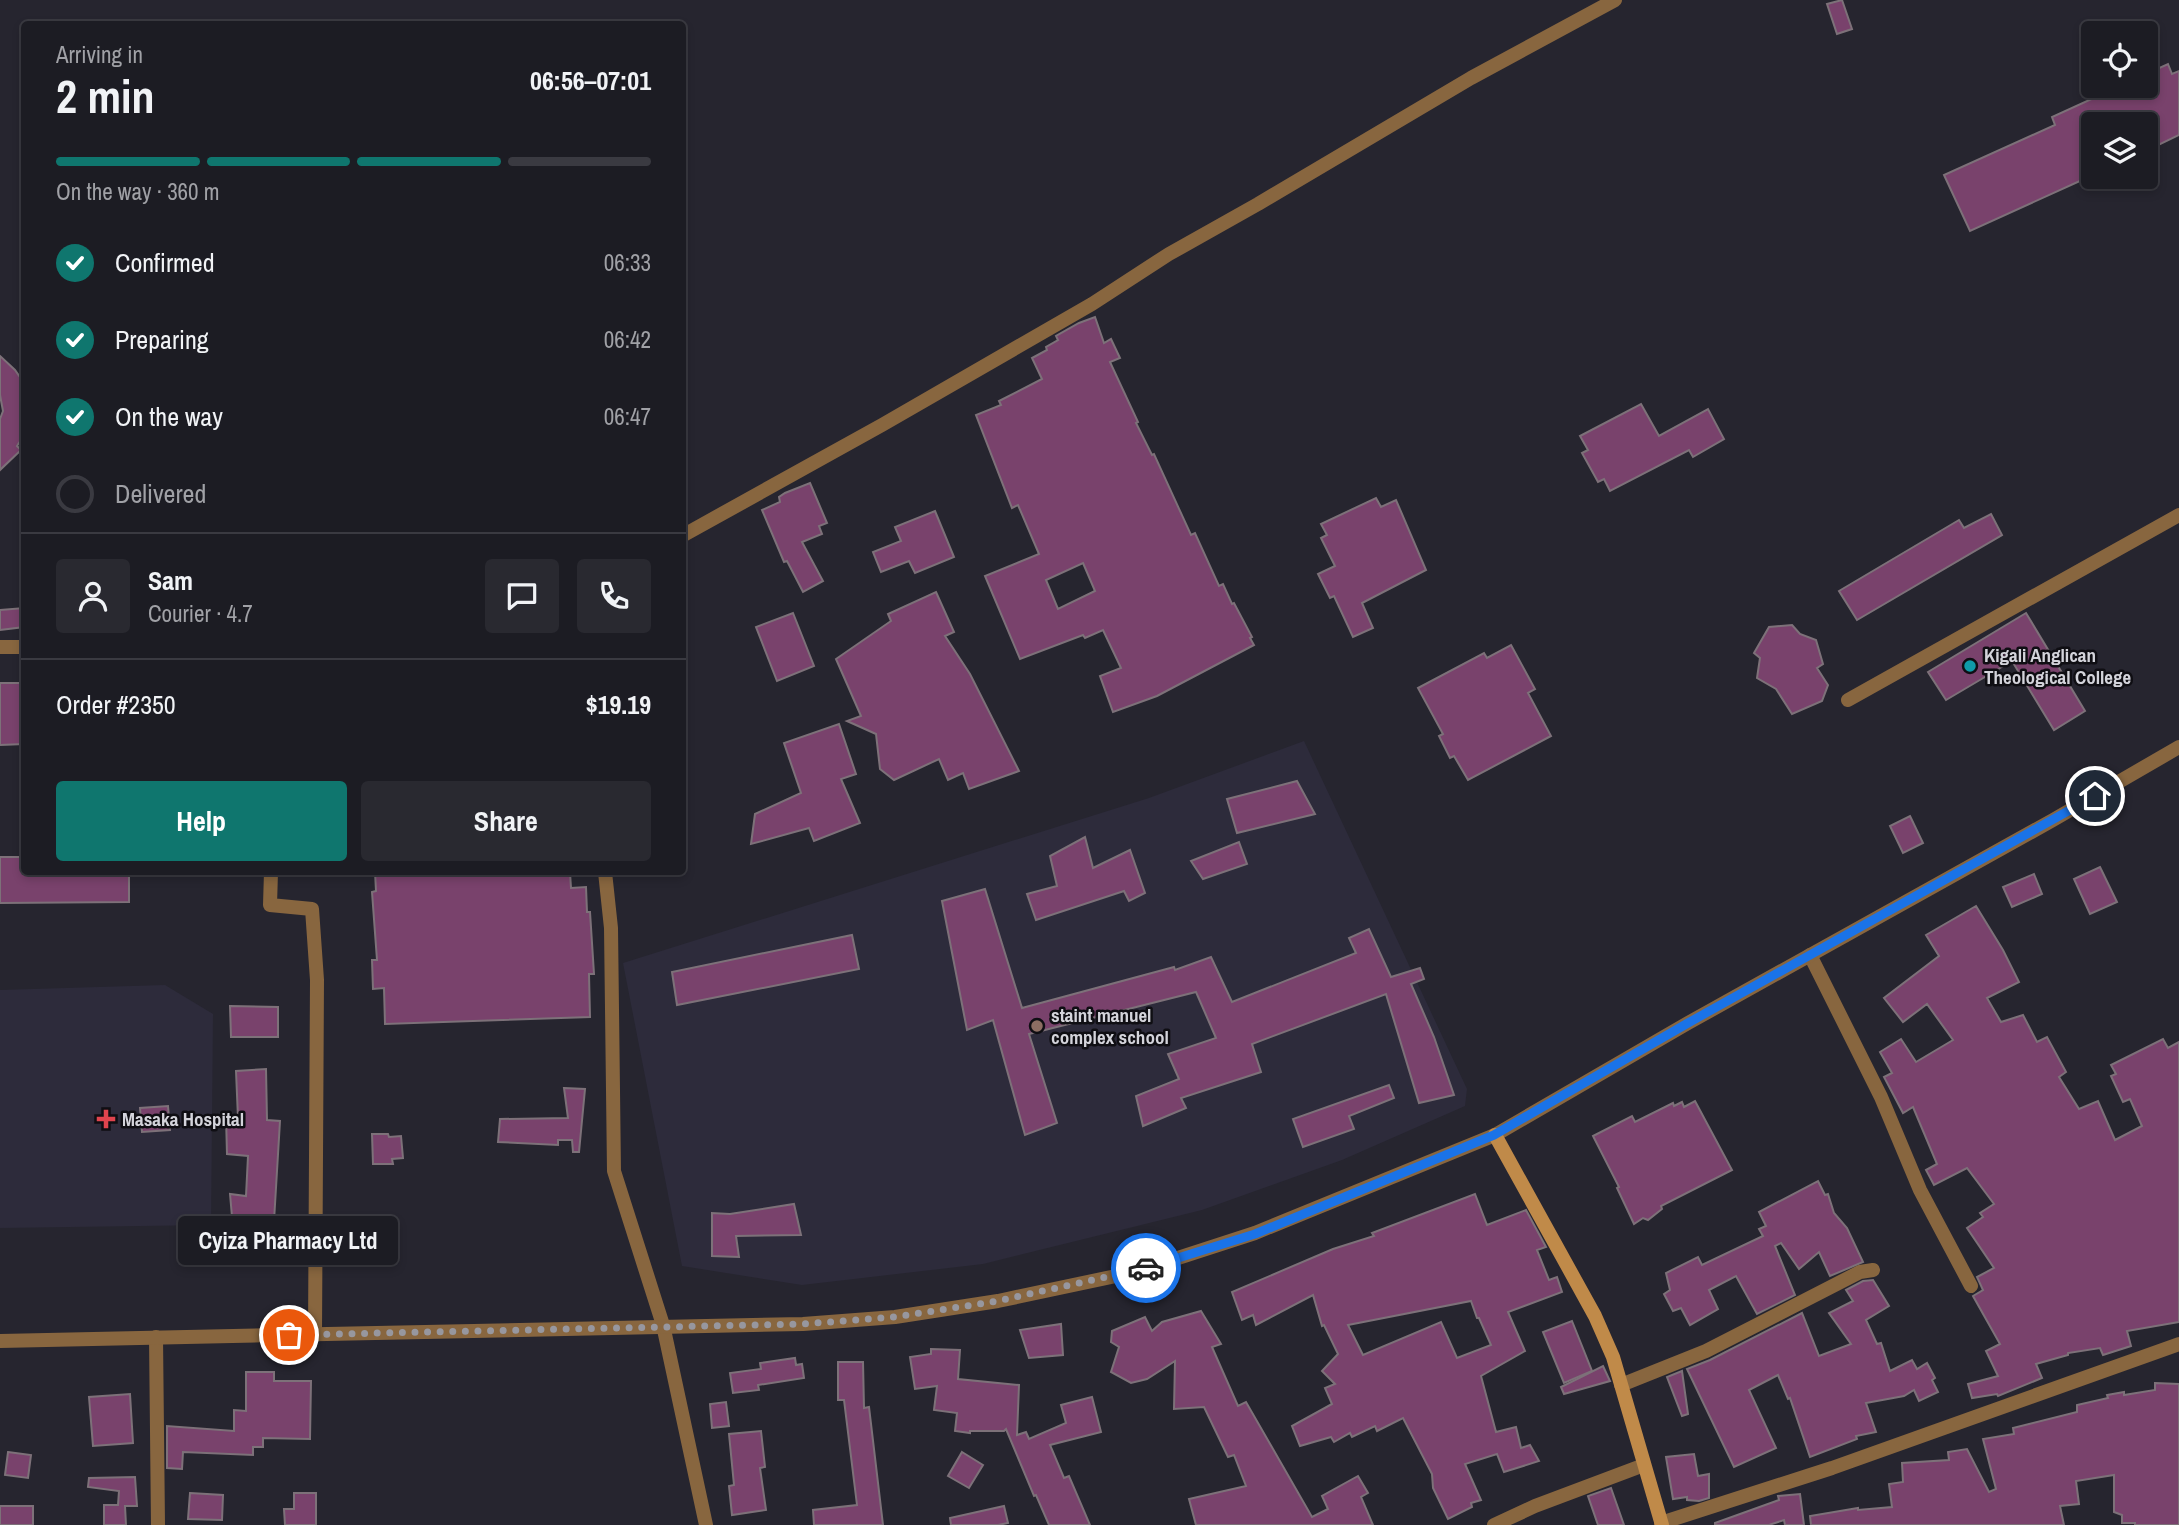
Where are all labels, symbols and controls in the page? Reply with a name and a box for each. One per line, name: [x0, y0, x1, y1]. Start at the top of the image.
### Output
map controls: [2081, 21, 2158, 189]
button: locate: [2081, 21, 2158, 98]
text: Arriving in: [56, 39, 143, 70]
text: 06:56–07:01: [530, 63, 651, 98]
text: 2 min: [56, 65, 155, 127]
button: layers: [2081, 112, 2158, 189]
text: On the way · 360 m: [56, 176, 220, 207]
icon: check: [56, 244, 94, 282]
text: Confirmed: [115, 245, 215, 280]
text: 06:33: [604, 247, 651, 278]
icon: check: [56, 321, 94, 359]
text: Preparing: [115, 322, 209, 357]
text: 06:42: [604, 324, 651, 355]
icon: check: [56, 398, 94, 436]
text: On the way: [115, 399, 223, 434]
text: 06:47: [604, 401, 651, 432]
text: Delivered: [115, 476, 206, 511]
button: person: [56, 559, 130, 633]
button: chat: [485, 559, 559, 633]
button: phone: [577, 559, 651, 633]
text: Sam: [148, 563, 193, 598]
text: Courier · 4.7: [148, 598, 253, 629]
place label: Kigali Anglican Theological College: [1984, 642, 2132, 690]
marker: Kigali Anglican Theological College: [1962, 658, 1978, 674]
text: Order #2350: [56, 687, 176, 722]
text: $19.19: [586, 687, 651, 722]
pin: [2065, 766, 2125, 826]
icon: home: [2076, 777, 2114, 815]
button: Help: [56, 781, 347, 861]
button: Share: [361, 781, 651, 861]
place label: staint manuel complex school: [1051, 1002, 1169, 1050]
marker: staint manuel complex school: [1029, 1018, 1045, 1034]
place label: Masaka Hospital: [122, 1106, 244, 1132]
marker: Masaka Hospital: [96, 1109, 116, 1129]
callout: Cyiza Pharmacy Ltd: [179, 1216, 399, 1265]
text: Cyiza Pharmacy Ltd: [198, 1225, 378, 1256]
courier: [1111, 1233, 1181, 1303]
icon: car: [1127, 1249, 1165, 1287]
pin: [259, 1305, 319, 1365]
icon: bag: [270, 1316, 308, 1354]

